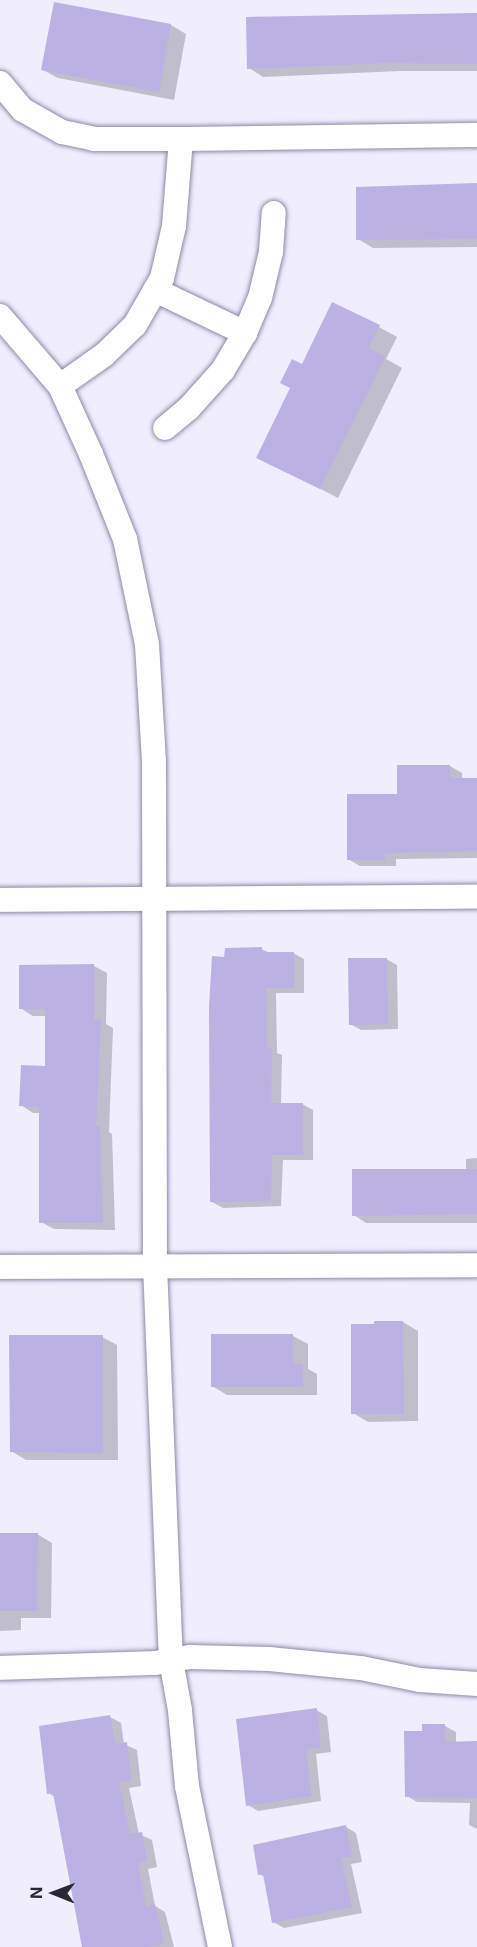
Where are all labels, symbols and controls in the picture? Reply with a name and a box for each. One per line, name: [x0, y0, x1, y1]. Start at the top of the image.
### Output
north arrow: [24, 1863, 84, 1923]
text: N: [26, 1886, 46, 1899]

